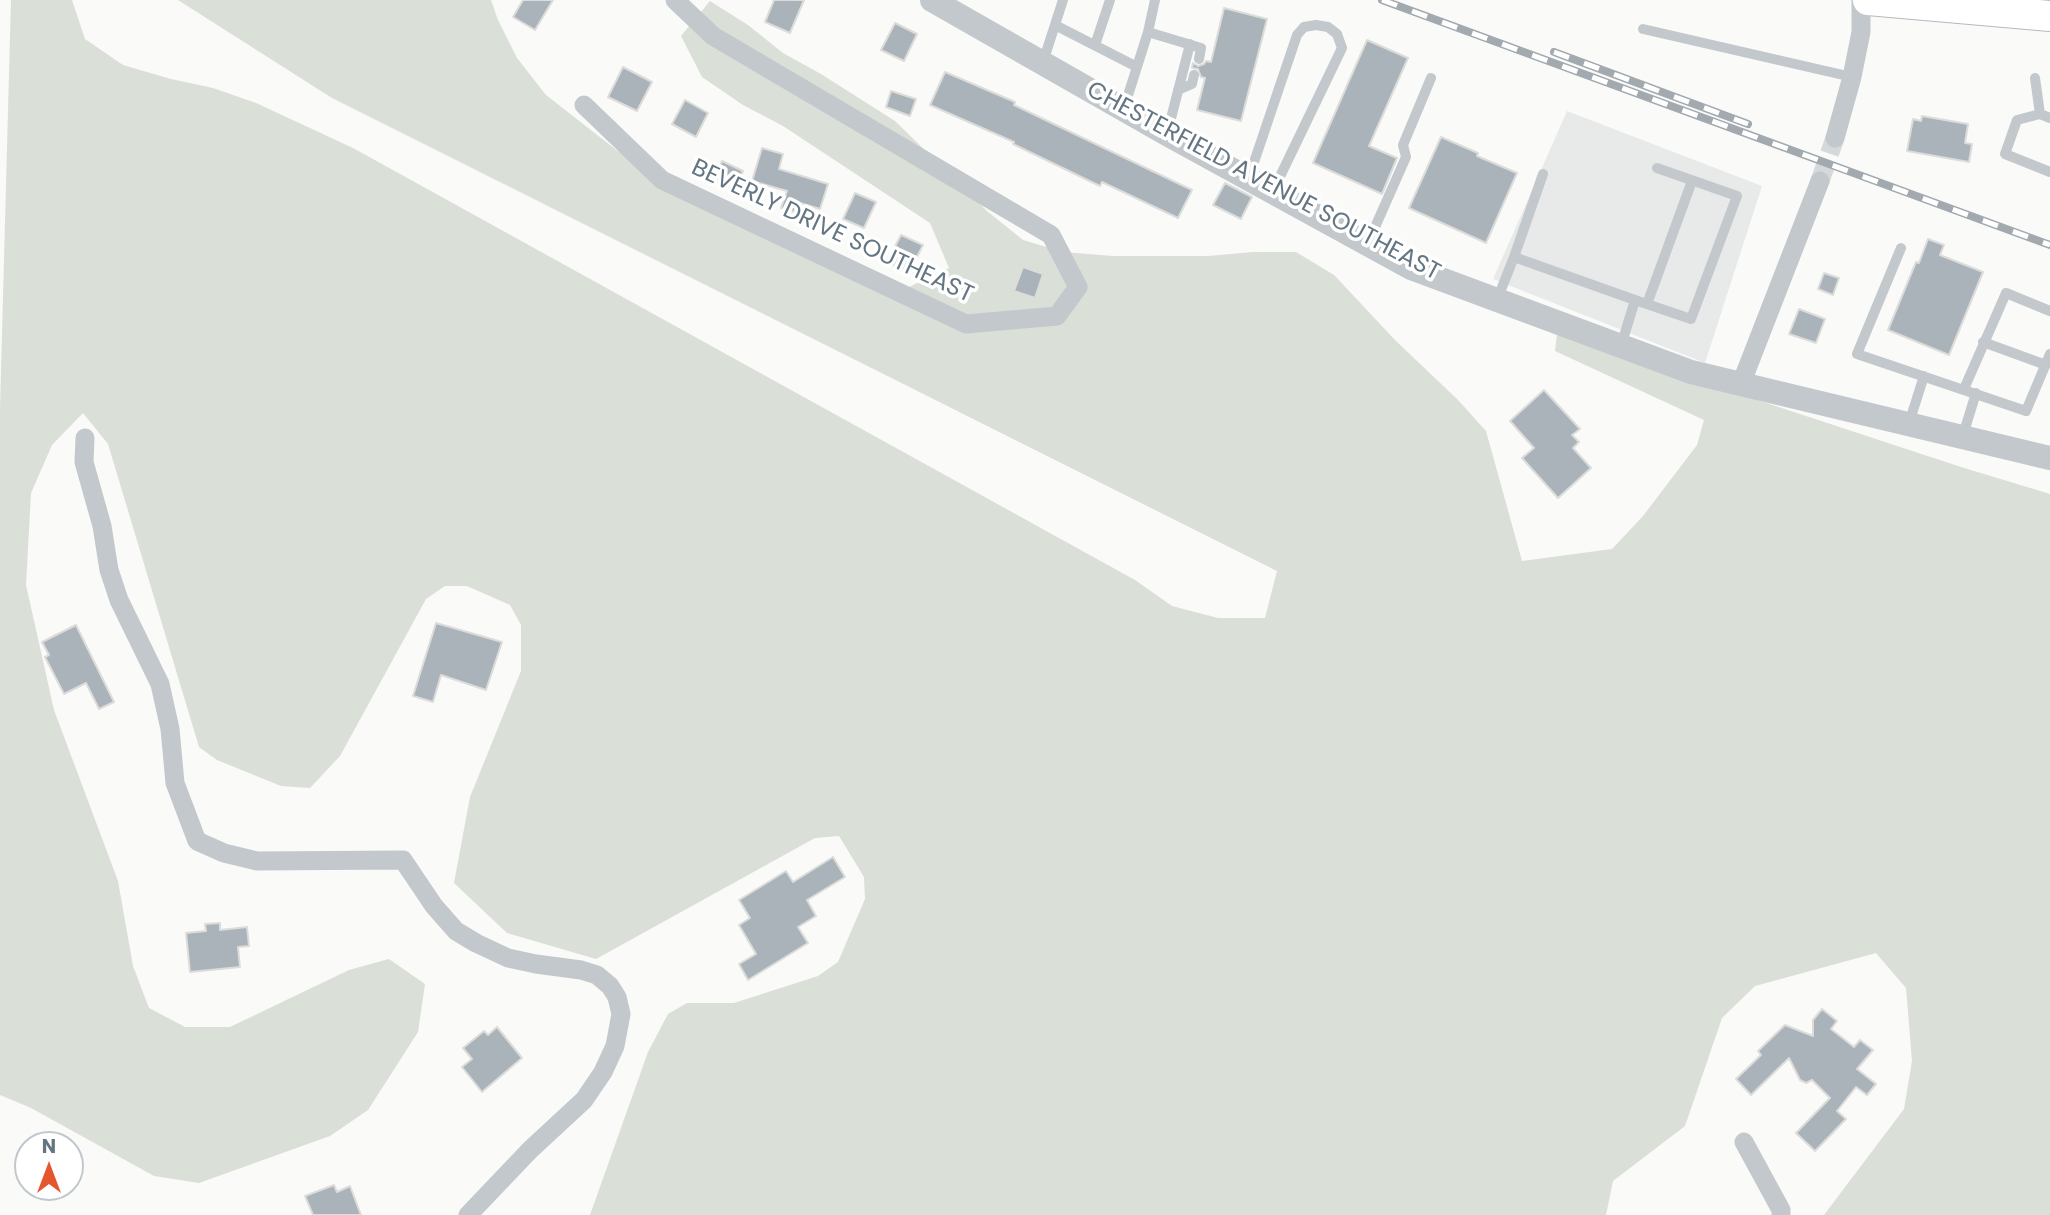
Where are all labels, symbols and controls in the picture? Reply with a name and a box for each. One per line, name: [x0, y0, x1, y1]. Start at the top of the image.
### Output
street label: CHESTERFIELD AVENUE SOUTHEAST: [1081, 76, 1445, 288]
street label: BEVERLY DRIVE SOUTHEAST: [686, 154, 978, 310]
north arrow: [14, 1131, 84, 1201]
text: N: [42, 1133, 56, 1160]

